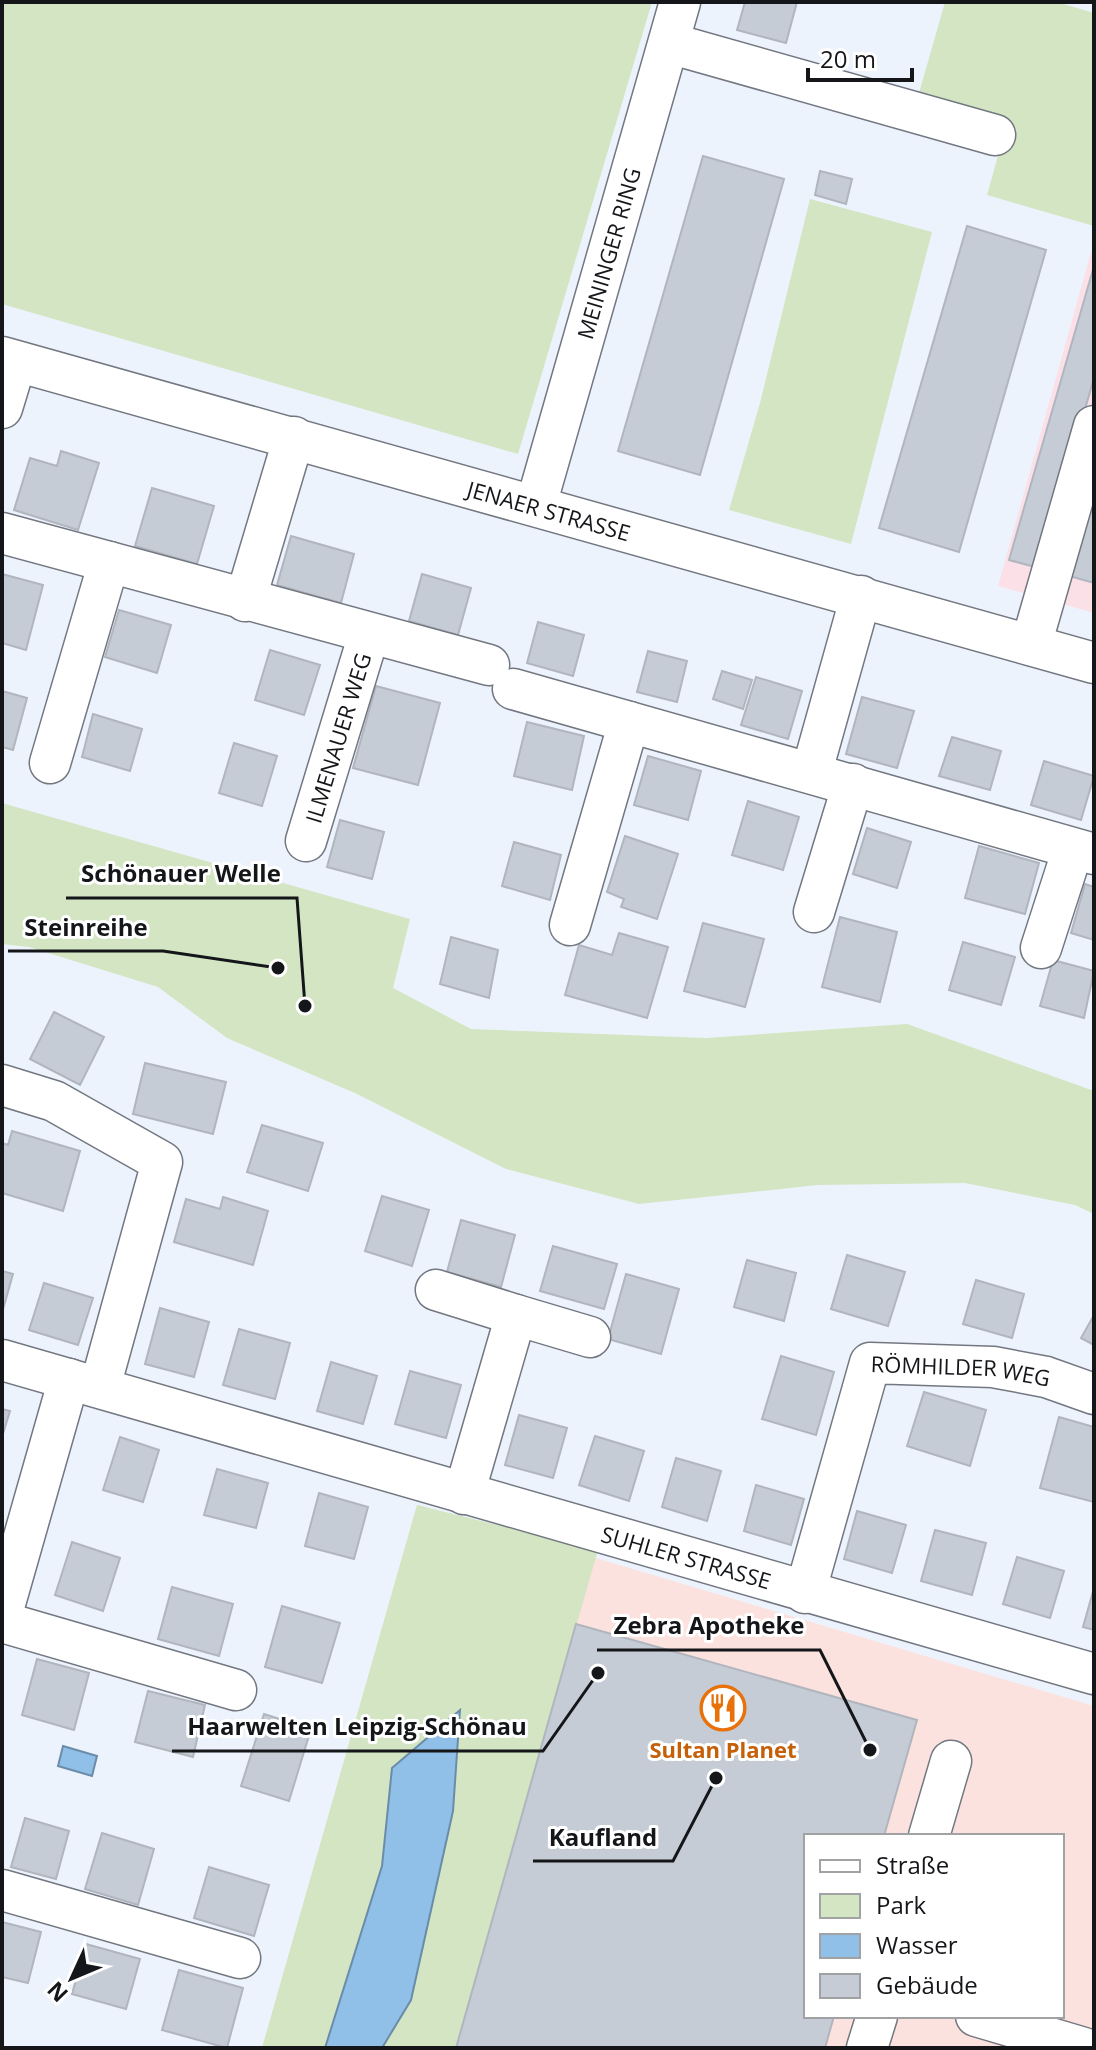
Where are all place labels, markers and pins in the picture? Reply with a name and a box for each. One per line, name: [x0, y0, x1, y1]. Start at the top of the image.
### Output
callout: Schönauer Welle: [66, 850, 297, 898]
callout: Steinreihe: [8, 903, 163, 951]
callout: Zebra Apotheke: [597, 1602, 820, 1650]
restaurant icon: Sultan Planet: [699, 1684, 747, 1732]
callout: Haarwelten Leipzig-Schönau: [172, 1703, 543, 1751]
place label: Sultan Planet: [649, 1734, 797, 1764]
callout: Kaufland: [533, 1813, 673, 1861]

